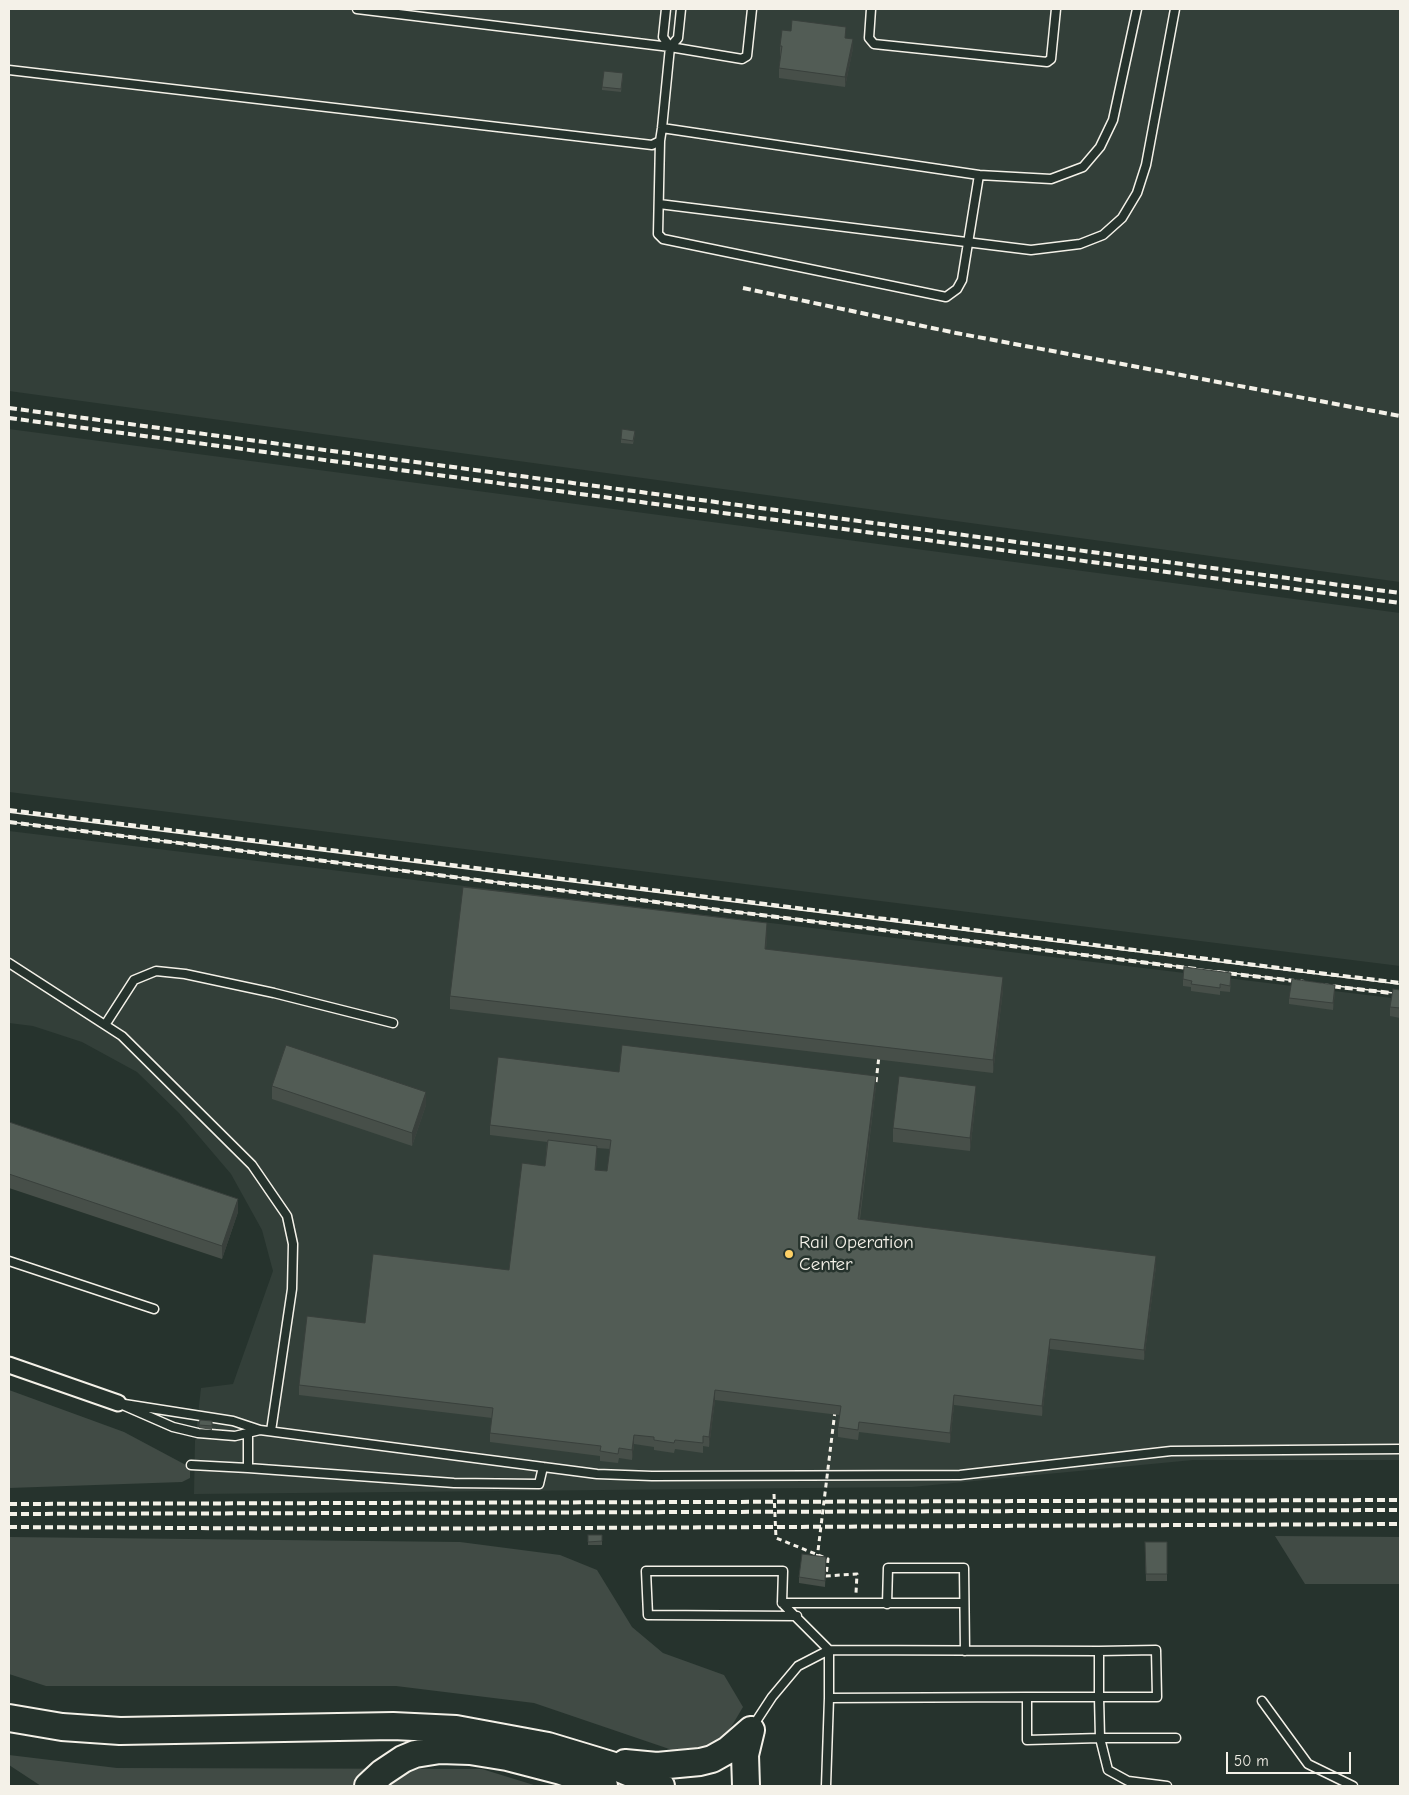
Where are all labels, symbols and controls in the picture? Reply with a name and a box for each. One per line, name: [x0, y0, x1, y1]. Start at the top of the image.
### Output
place label: Rail Operation Center: [799, 1232, 914, 1276]
marker: Rail Operation Center: [783, 1248, 795, 1260]
scale bar: [1229, 1742, 1354, 1774]
text: 50 m: [1234, 1752, 1269, 1770]

